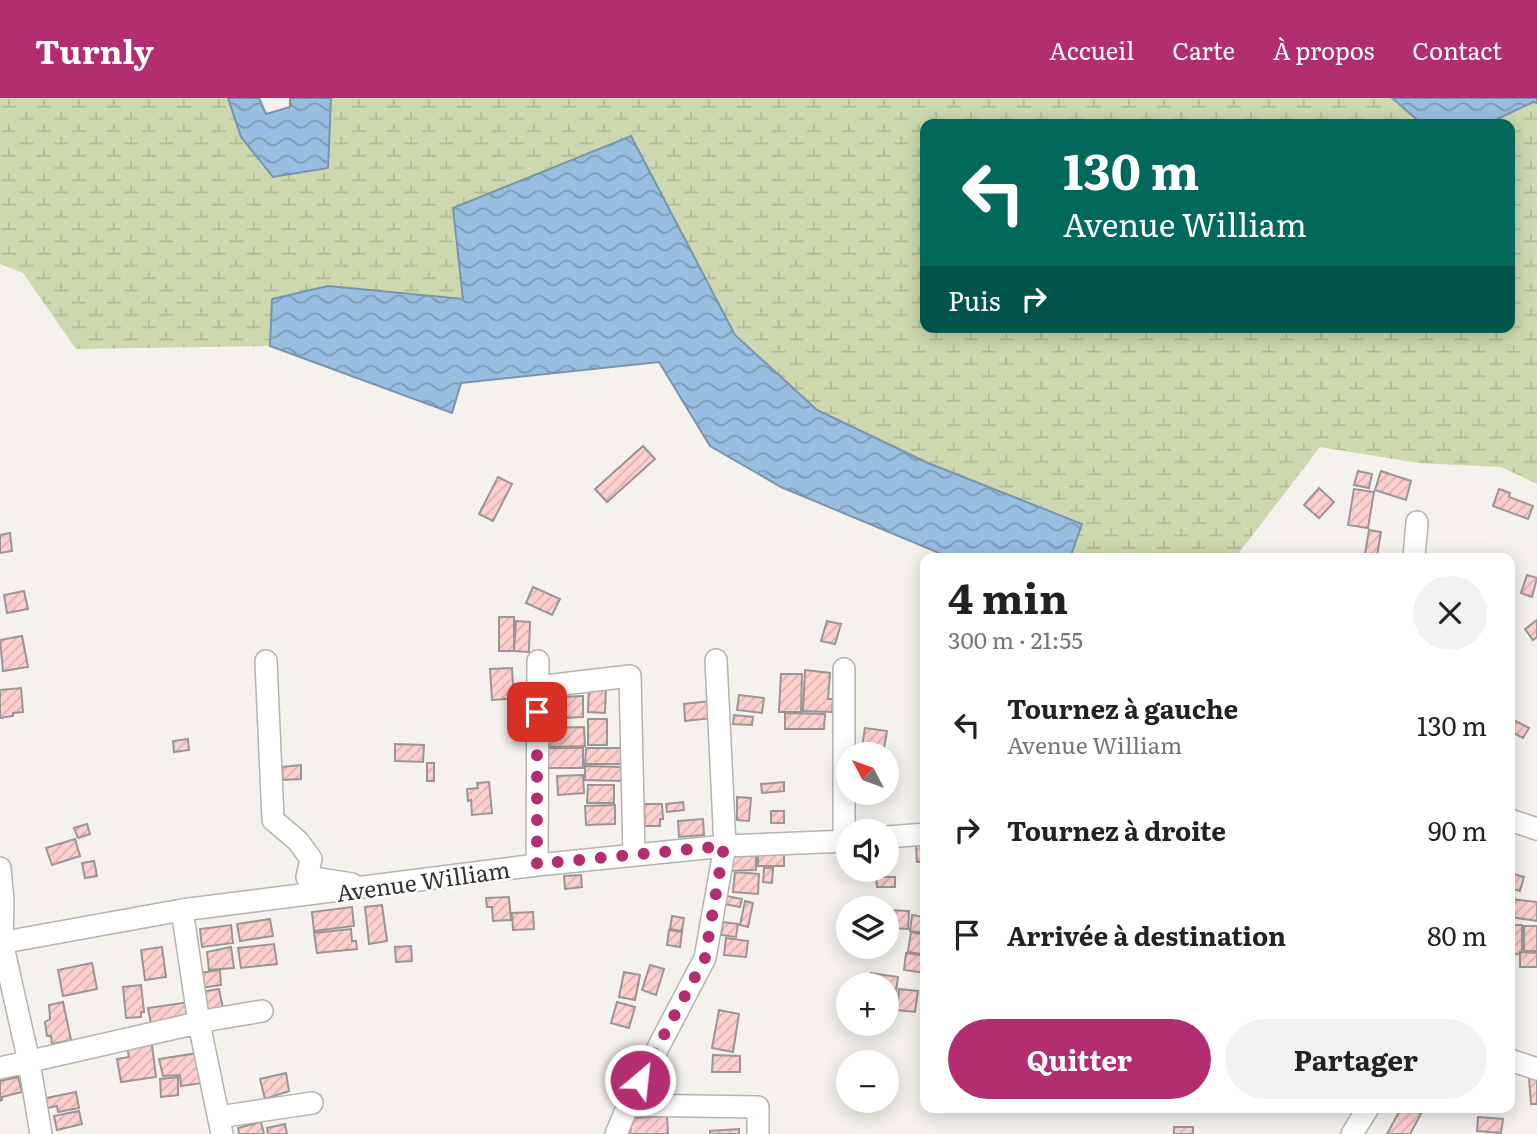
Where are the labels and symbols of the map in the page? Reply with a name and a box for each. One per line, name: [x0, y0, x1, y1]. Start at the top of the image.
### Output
pin: [507, 682, 567, 742]
north arrow: [836, 742, 900, 805]
street label: Avenue William: [334, 851, 512, 909]
position arrow: [603, 1043, 677, 1117]

